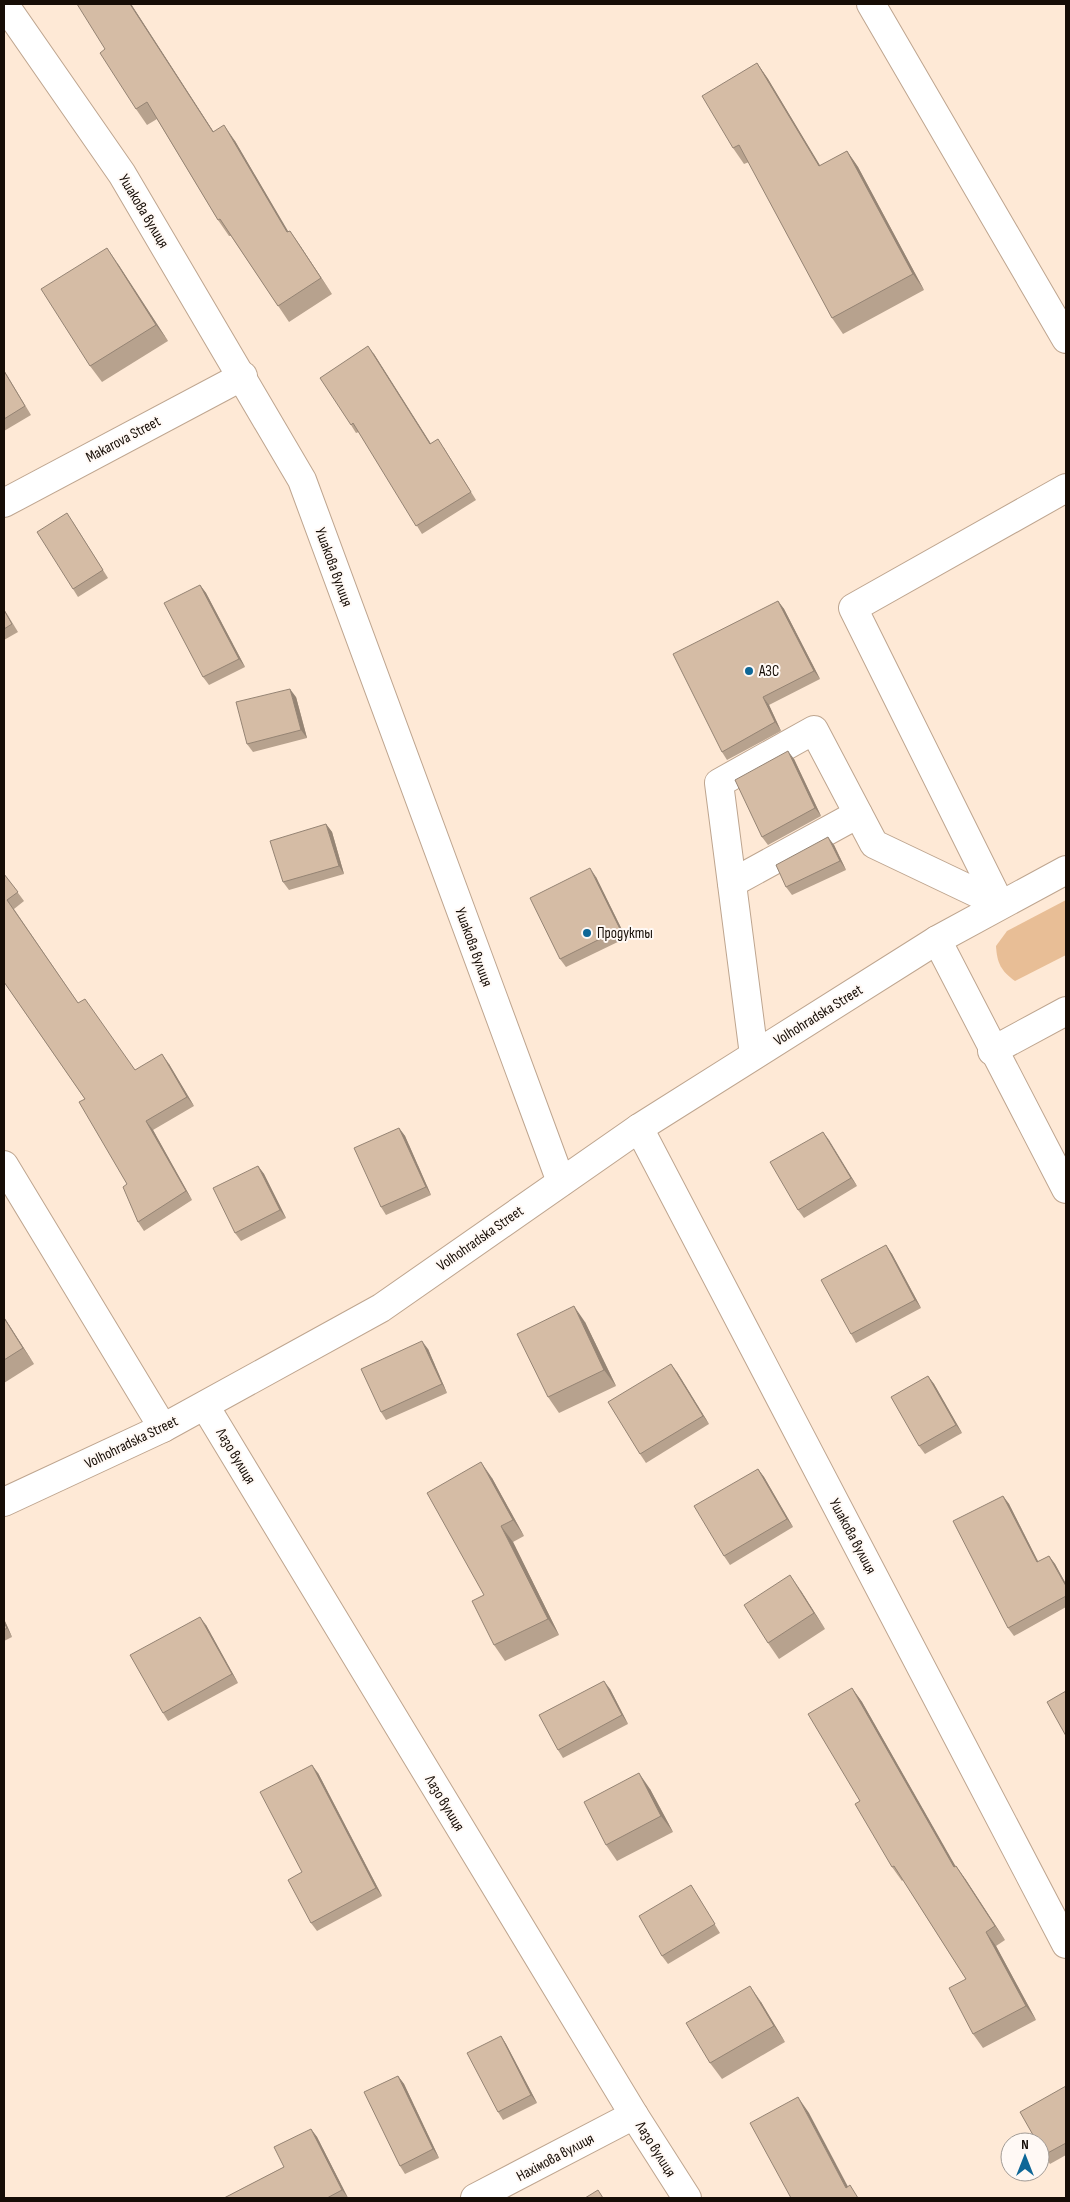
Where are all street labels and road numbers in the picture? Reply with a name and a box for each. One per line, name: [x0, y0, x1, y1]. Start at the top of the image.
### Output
street label: Ушакова вулиця: [114, 171, 173, 252]
street label: Makarova Street: [83, 412, 164, 467]
street label: Ушакова вулиця: [310, 525, 357, 609]
street label: Ушакова вулиця: [450, 905, 497, 989]
street label: Volhohradska Street: [770, 980, 867, 1050]
street label: Volhohradska Street: [433, 1201, 528, 1275]
street label: Volhohradska Street: [81, 1412, 181, 1473]
street label: Лазо вулиця: [211, 1424, 260, 1488]
street label: Ушакова вулиця: [825, 1495, 880, 1577]
street label: Лазо вулиця: [420, 1771, 469, 1835]
street label: Лазо вулиця: [631, 2117, 680, 2181]
street label: Нахімова вулиця: [513, 2129, 597, 2186]

